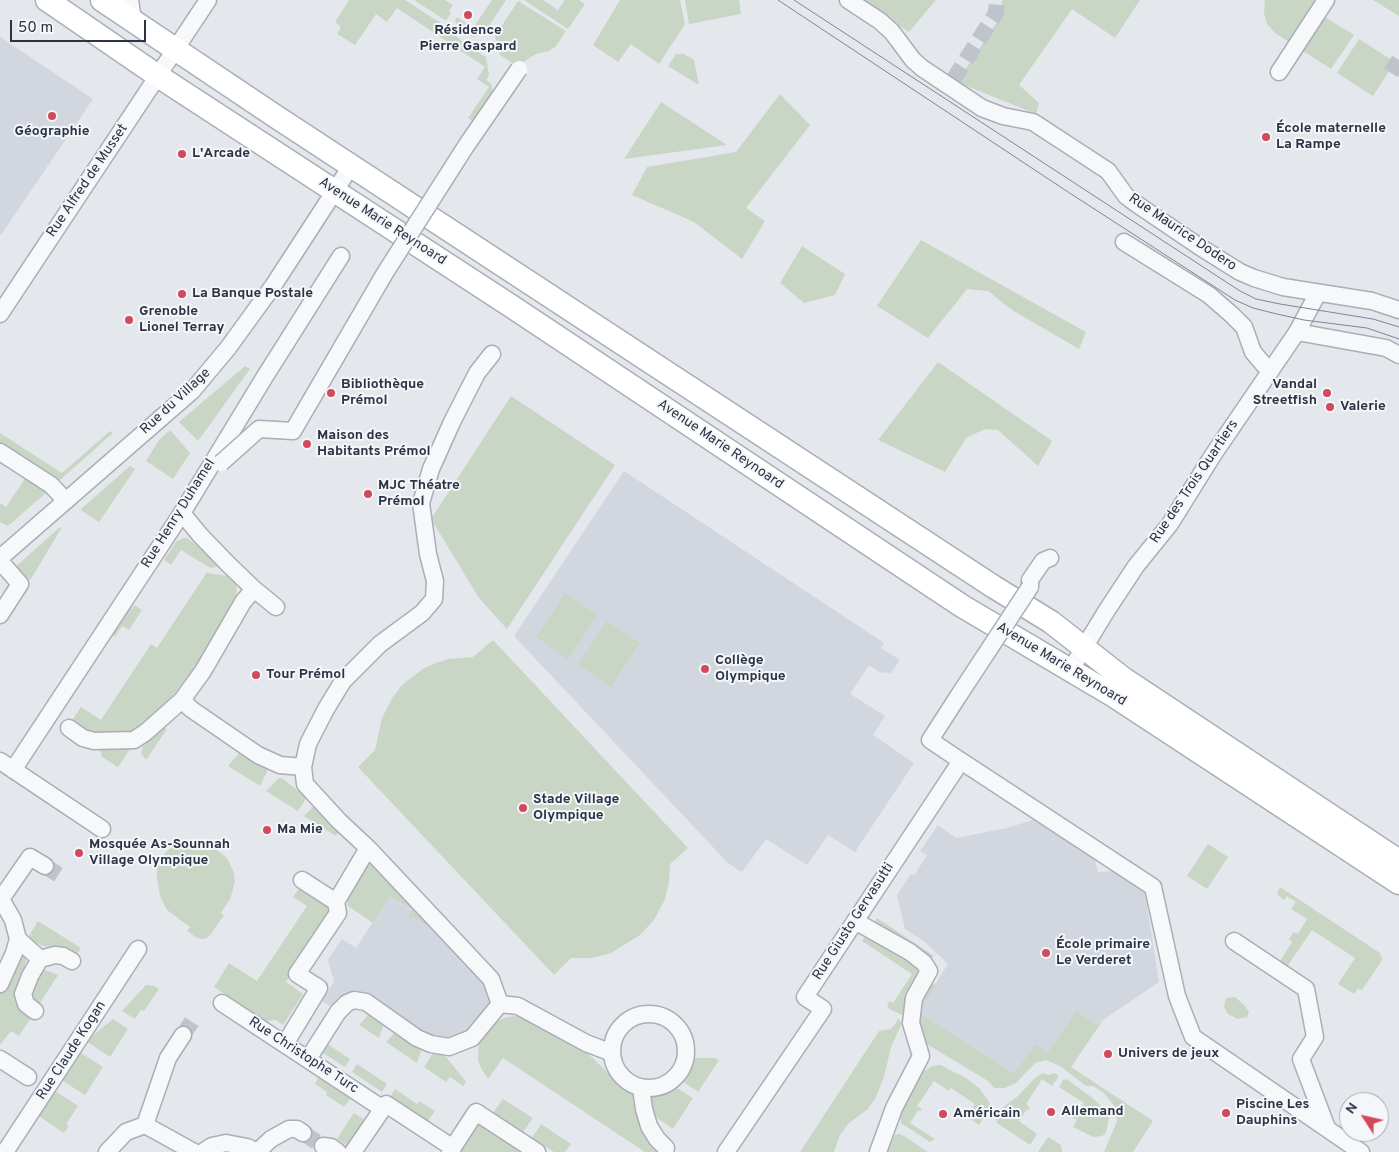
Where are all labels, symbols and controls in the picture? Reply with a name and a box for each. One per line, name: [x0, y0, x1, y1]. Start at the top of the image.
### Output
marker: Résidence Pierre Gaspard: [462, 9, 474, 21]
scale bar: [12, 10, 149, 42]
text: 50 m: [18, 19, 53, 38]
place label: Résidence Pierre Gaspard: [420, 23, 516, 56]
marker: Géographie: [46, 110, 58, 122]
street label: Rue Alfred de Musset: [44, 121, 132, 241]
place label: École maternelle La Rampe: [1276, 121, 1386, 154]
place label: Géographie: [14, 124, 90, 140]
marker: École maternelle La Rampe: [1260, 131, 1272, 143]
place label: L'Arcade: [192, 146, 250, 162]
marker: L'Arcade: [176, 148, 188, 160]
street label: Avenue Marie Reynoard: [315, 174, 449, 270]
street label: Rue Maurice Dodero: [1125, 191, 1239, 275]
place label: La Banque Postale: [192, 286, 313, 302]
marker: La Banque Postale: [176, 288, 188, 300]
place label: Grenoble Lionel Terray: [139, 304, 224, 336]
marker: Grenoble Lionel Terray: [123, 314, 135, 326]
street label: Rue du Village: [137, 365, 215, 439]
place label: Bibliothèque Prémol: [341, 377, 424, 410]
place label: Vandal Streetfish: [1253, 377, 1317, 410]
marker: Bibliothèque Prémol: [325, 387, 337, 399]
marker: Vandal Streetfish: [1321, 387, 1333, 399]
street label: Avenue Marie Reynoard: [654, 396, 786, 494]
place label: Valerie: [1340, 399, 1386, 415]
marker: Valerie: [1324, 401, 1336, 413]
street label: Rue des Trois Quartiers: [1147, 417, 1243, 547]
place label: Maison des Habitants Prémol: [317, 428, 431, 461]
marker: Maison des Habitants Prémol: [301, 438, 313, 450]
street label: Rue Henry Duhamel: [139, 456, 219, 572]
place label: MJC Théatre Prémol: [378, 478, 460, 511]
marker: MJC Théatre Prémol: [362, 488, 374, 500]
street label: Avenue Marie Reynoard: [993, 620, 1129, 710]
place label: Collège Olympique: [715, 653, 786, 686]
marker: Collège Olympique: [699, 663, 711, 675]
place label: Tour Prémol: [266, 667, 345, 683]
marker: Tour Prémol: [250, 669, 262, 681]
place label: Stade Village Olympique: [533, 792, 619, 824]
marker: Stade Village Olympique: [517, 802, 529, 814]
place label: Ma Mie: [277, 822, 323, 838]
marker: Ma Mie: [261, 824, 273, 836]
place label: Mosquée As-Sounnah Village Olympique: [89, 837, 230, 870]
marker: Mosquée As-Sounnah Village Olympique: [73, 847, 85, 859]
street label: Rue Giusto Gervasutti: [810, 860, 898, 984]
place label: École primaire Le Verderet: [1056, 937, 1150, 970]
marker: École primaire Le Verderet: [1040, 947, 1052, 959]
street label: Rue Claude Kogan: [34, 998, 110, 1104]
street label: Rue Christophe Turc: [245, 1014, 361, 1098]
place label: Univers de jeux: [1118, 1046, 1219, 1062]
marker: Univers de jeux: [1102, 1048, 1114, 1060]
north arrow: [1339, 1092, 1389, 1142]
place label: Piscine Les Dauphins: [1236, 1097, 1309, 1130]
text: N: [1342, 1100, 1362, 1118]
place label: Allemand: [1061, 1104, 1124, 1120]
place label: Américain: [953, 1106, 1020, 1122]
marker: Allemand: [1045, 1106, 1057, 1118]
marker: Piscine Les Dauphins: [1220, 1107, 1232, 1119]
marker: Américain: [937, 1108, 949, 1120]

